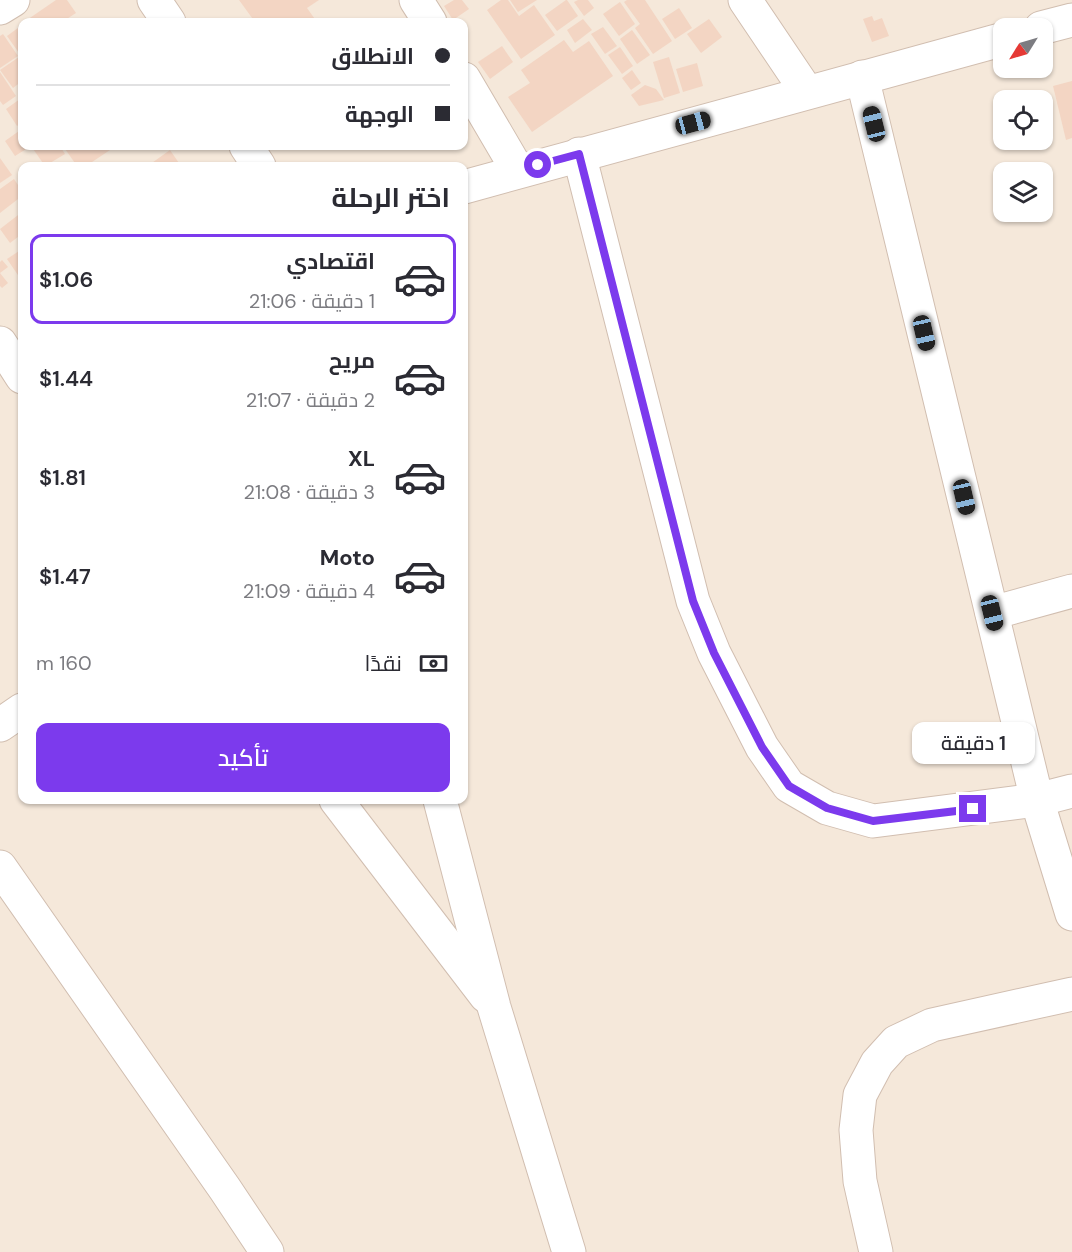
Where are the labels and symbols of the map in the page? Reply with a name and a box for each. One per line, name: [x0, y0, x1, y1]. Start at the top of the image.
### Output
north arrow: [993, 18, 1053, 78]
car: [861, 104, 887, 144]
car: [673, 110, 713, 136]
route start: [524, 151, 551, 178]
car: [911, 313, 937, 353]
car: [951, 477, 977, 517]
car: [979, 593, 1005, 633]
callout: 1 دقيقة: [912, 722, 1034, 764]
route end: [959, 795, 986, 822]

